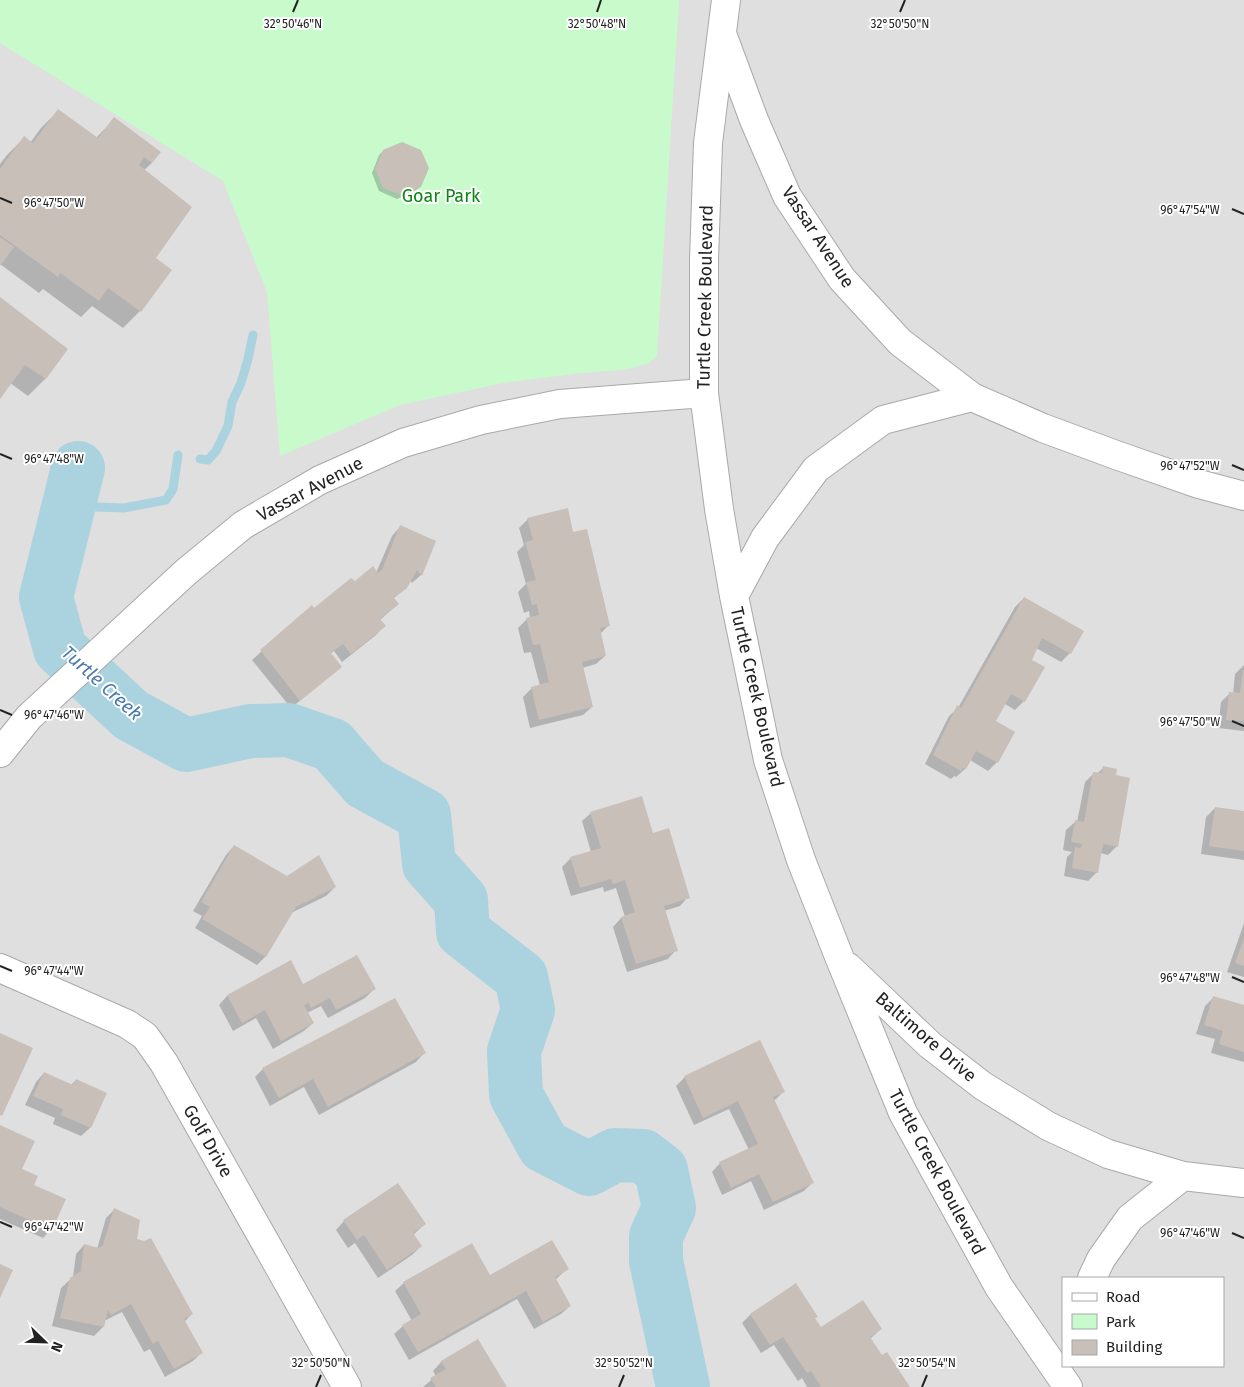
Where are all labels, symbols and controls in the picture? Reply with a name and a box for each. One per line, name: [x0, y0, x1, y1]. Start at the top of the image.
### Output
text: 32°50'46"N: [264, 17, 322, 31]
text: 32°50'48"N: [568, 17, 626, 31]
text: 32°50'50"N: [871, 17, 929, 31]
street label: Vassar Avenue: [777, 182, 859, 292]
park label: Goar Park: [402, 185, 481, 207]
text: 96°47'50"W: [24, 196, 84, 210]
text: 96°47'54"W: [1160, 203, 1220, 217]
street label: Turtle Creek Boulevard: [692, 205, 718, 389]
text: 96°47'48"W: [24, 452, 84, 466]
street label: Vassar Avenue: [253, 452, 367, 526]
text: 96°47'52"W: [1160, 459, 1220, 473]
street label: Turtle Creek Boulevard: [726, 605, 788, 789]
water label: Turtle Creek: [57, 641, 147, 725]
text: 96°47'46"W: [24, 708, 84, 722]
text: 96°47'50"W: [1160, 715, 1220, 729]
text: 96°47'44"W: [24, 964, 84, 978]
text: 96°47'48"W: [1160, 971, 1220, 985]
street label: Baltimore Drive: [871, 987, 981, 1087]
street label: Turtle Creek Boulevard: [884, 1085, 990, 1259]
street label: Golf Drive: [178, 1101, 238, 1181]
text: 96°47'42"W: [24, 1220, 84, 1234]
text: 96°47'46"W: [1160, 1226, 1220, 1240]
legend: [1062, 1277, 1224, 1367]
text: Road: [1106, 1288, 1141, 1306]
text: Park: [1106, 1313, 1136, 1331]
north arrow: [20, 1317, 70, 1367]
text: Building: [1106, 1338, 1162, 1356]
text: N: [47, 1339, 66, 1354]
text: 32°50'50"N: [292, 1356, 350, 1370]
text: 32°50'52"N: [595, 1356, 653, 1370]
text: 32°50'54"N: [898, 1356, 956, 1370]

